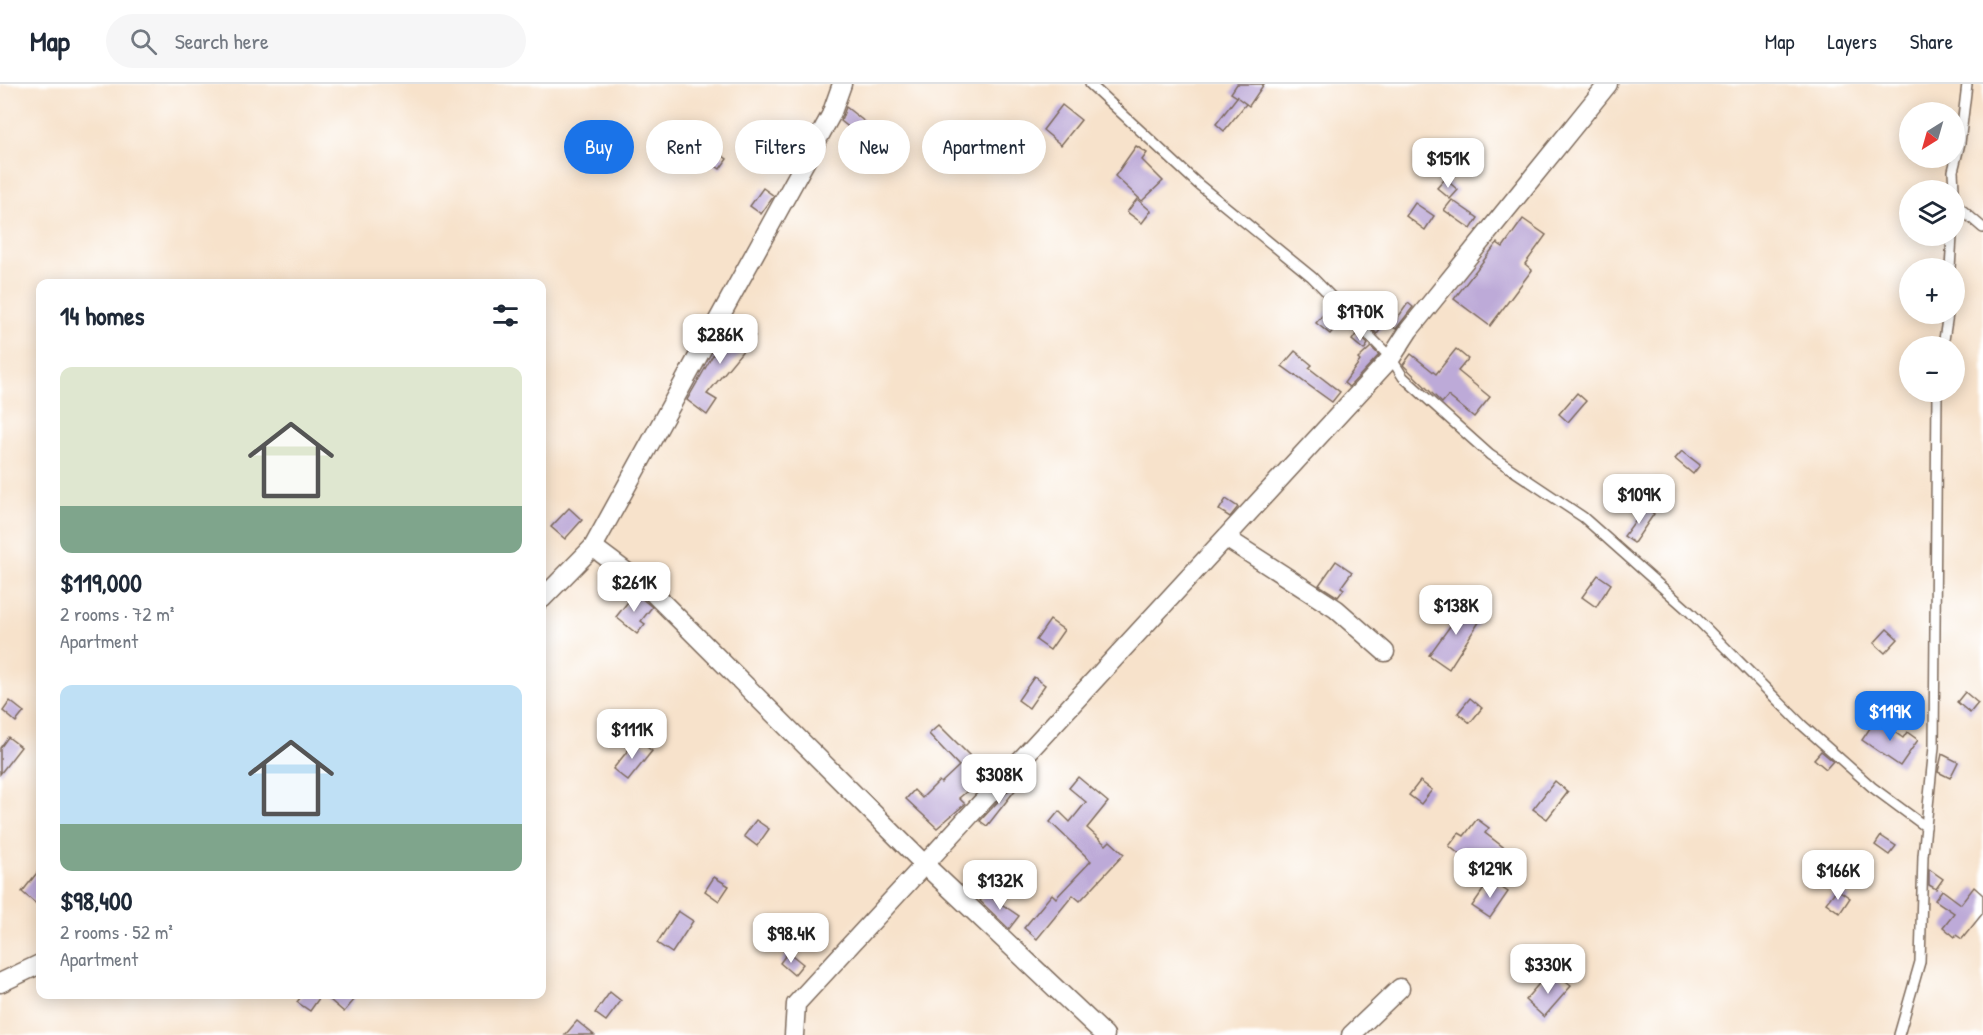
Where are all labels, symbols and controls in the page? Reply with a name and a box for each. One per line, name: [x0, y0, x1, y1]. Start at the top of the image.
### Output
search box: [106, 14, 526, 68]
text: Map: [30, 22, 70, 60]
icon: search: [127, 25, 160, 58]
text: Search here: [175, 26, 269, 56]
text: Map: [1765, 27, 1794, 56]
text: Layers: [1827, 27, 1877, 56]
text: Share: [1910, 27, 1953, 56]
north arrow: [1899, 102, 1965, 168]
map controls: [1899, 102, 1965, 402]
chip: Buy: [564, 120, 634, 174]
chip: Rent: [646, 120, 723, 174]
chip: Filters: [735, 120, 826, 174]
chip: New: [838, 120, 910, 174]
chip: Apartment: [922, 120, 1046, 174]
pin: $151K: [1406, 138, 1490, 189]
text: $151K: [1426, 144, 1470, 171]
button: layers: [1899, 180, 1965, 246]
button: +: [1899, 258, 1965, 324]
pin: $170K: [1318, 291, 1402, 342]
text: $170K: [1337, 297, 1383, 324]
text: 14 homes: [60, 298, 145, 333]
icon: filters: [489, 299, 522, 332]
pin: $286K: [678, 314, 762, 365]
text: $286K: [697, 320, 743, 347]
button: −: [1899, 336, 1965, 402]
icon: home: [237, 406, 345, 514]
pin: $109K: [1597, 474, 1681, 525]
text: $109K: [1617, 480, 1661, 507]
pin: $261K: [592, 562, 676, 613]
text: $119,000: [60, 565, 142, 600]
text: $261K: [611, 568, 657, 595]
pin: $138K: [1414, 585, 1498, 636]
text: $138K: [1433, 591, 1479, 618]
text: 2 rooms · 72 m²: [60, 600, 174, 627]
text: Apartment: [60, 627, 138, 654]
pin: $119K: [1848, 691, 1932, 742]
text: $119K: [1869, 697, 1911, 724]
pin: $111K: [590, 709, 674, 760]
text: $111K: [611, 715, 653, 742]
icon: home: [237, 724, 345, 832]
pin: $308K: [957, 754, 1041, 805]
text: $308K: [975, 760, 1023, 787]
pin: $129K: [1448, 848, 1532, 899]
pin: $166K: [1796, 850, 1880, 901]
text: $129K: [1468, 854, 1512, 881]
text: $166K: [1816, 856, 1860, 883]
pin: $132K: [958, 860, 1042, 911]
text: $132K: [977, 866, 1023, 893]
text: $98,400: [60, 883, 132, 918]
pin: $98.4K: [742, 913, 840, 964]
text: 2 rooms · 52 m²: [60, 918, 173, 945]
text: $98.4K: [767, 919, 815, 946]
pin: $330K: [1506, 944, 1590, 995]
text: Apartment: [60, 945, 138, 972]
text: $330K: [1524, 950, 1572, 977]

